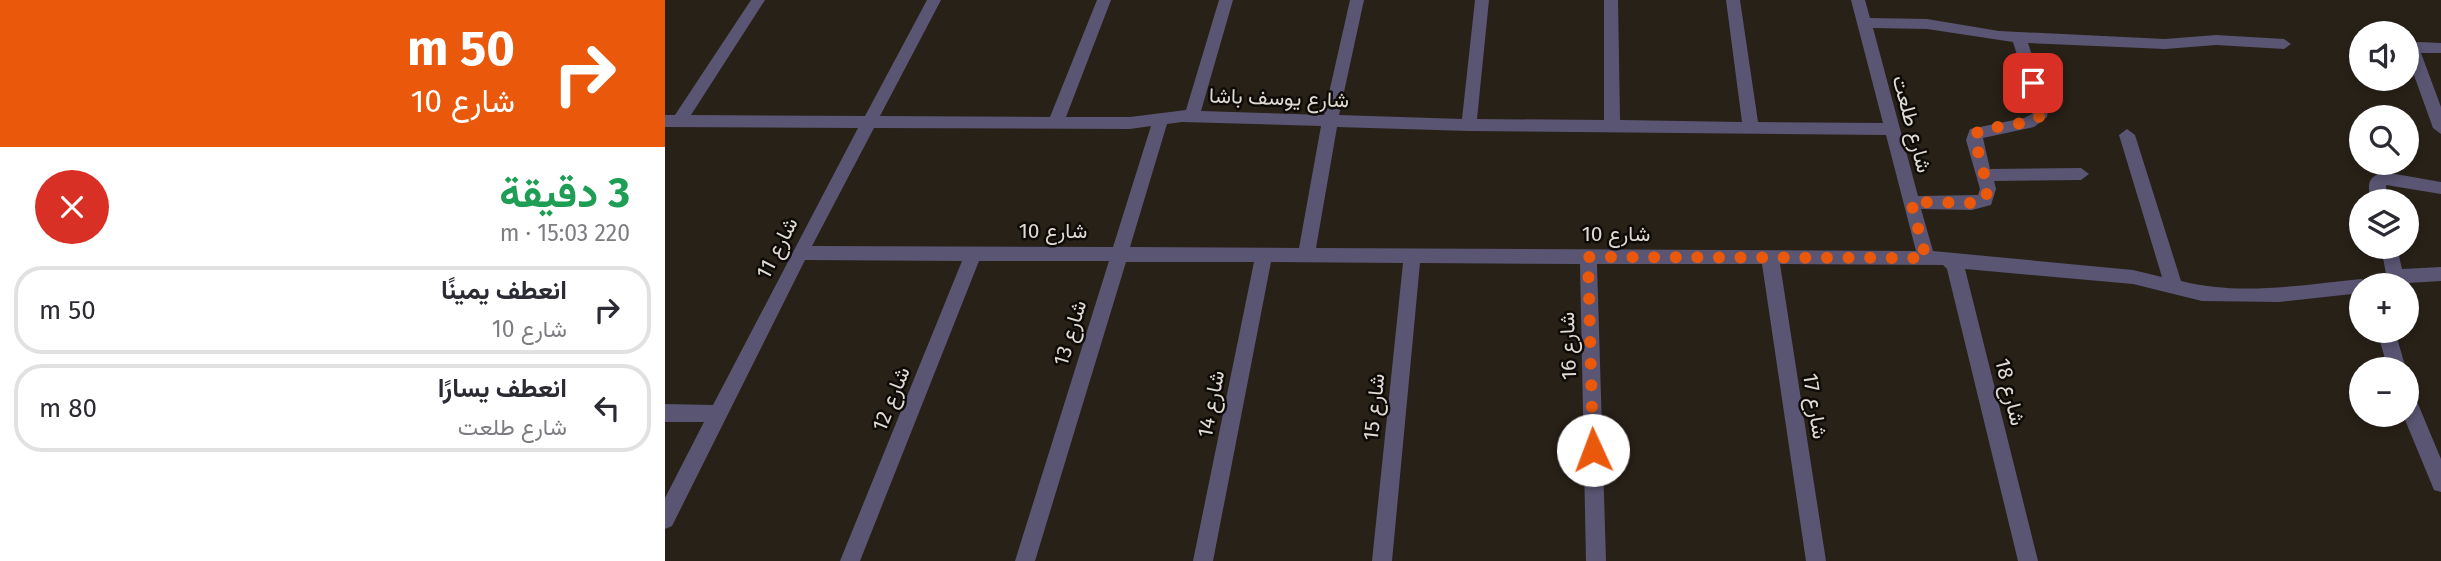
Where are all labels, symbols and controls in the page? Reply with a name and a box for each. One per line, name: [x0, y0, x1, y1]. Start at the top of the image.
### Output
text: 50 m: [407, 19, 515, 78]
map controls: [2349, 21, 2419, 427]
button: sound: [2349, 21, 2419, 91]
icon: right: [539, 28, 630, 119]
pin: [2003, 53, 2063, 113]
icon: arrive: [2014, 64, 2052, 102]
street label: شارع طلعت: [1886, 72, 1937, 176]
text: شارع 10: [410, 82, 515, 120]
street label: شارع يوسف باشا: [1208, 83, 1350, 114]
button: search: [2349, 105, 2419, 175]
text: 3 دقيقة: [499, 168, 630, 218]
button: close: [35, 170, 109, 244]
button: layers: [2349, 189, 2419, 259]
street label: شارع 11: [750, 213, 804, 284]
street label: شارع 10: [1019, 218, 1087, 245]
text: 220 m · 15:03: [500, 219, 630, 247]
street label: شارع 10: [1582, 221, 1650, 248]
button: +: [2349, 273, 2419, 343]
text: انعطف يمينًا: [441, 275, 567, 306]
icon: right: [588, 291, 626, 329]
text: 50 m: [39, 295, 96, 326]
street label: شارع 13: [1048, 297, 1093, 369]
street label: شارع 16: [1554, 311, 1583, 380]
text: شارع 10: [492, 315, 567, 343]
street label: شارع 18: [1988, 356, 2031, 429]
button: −: [2349, 357, 2419, 427]
street label: شارع 12: [866, 363, 917, 435]
street label: شارع 14: [1192, 368, 1231, 440]
street label: شارع 17: [1796, 371, 1833, 441]
street label: شارع 15: [1358, 372, 1391, 442]
text: انعطف يسارًا: [438, 373, 567, 404]
icon: left: [588, 389, 626, 427]
text: 80 m: [39, 393, 97, 424]
text: شارع طلعت: [458, 413, 567, 441]
position arrow: [1556, 413, 1630, 487]

